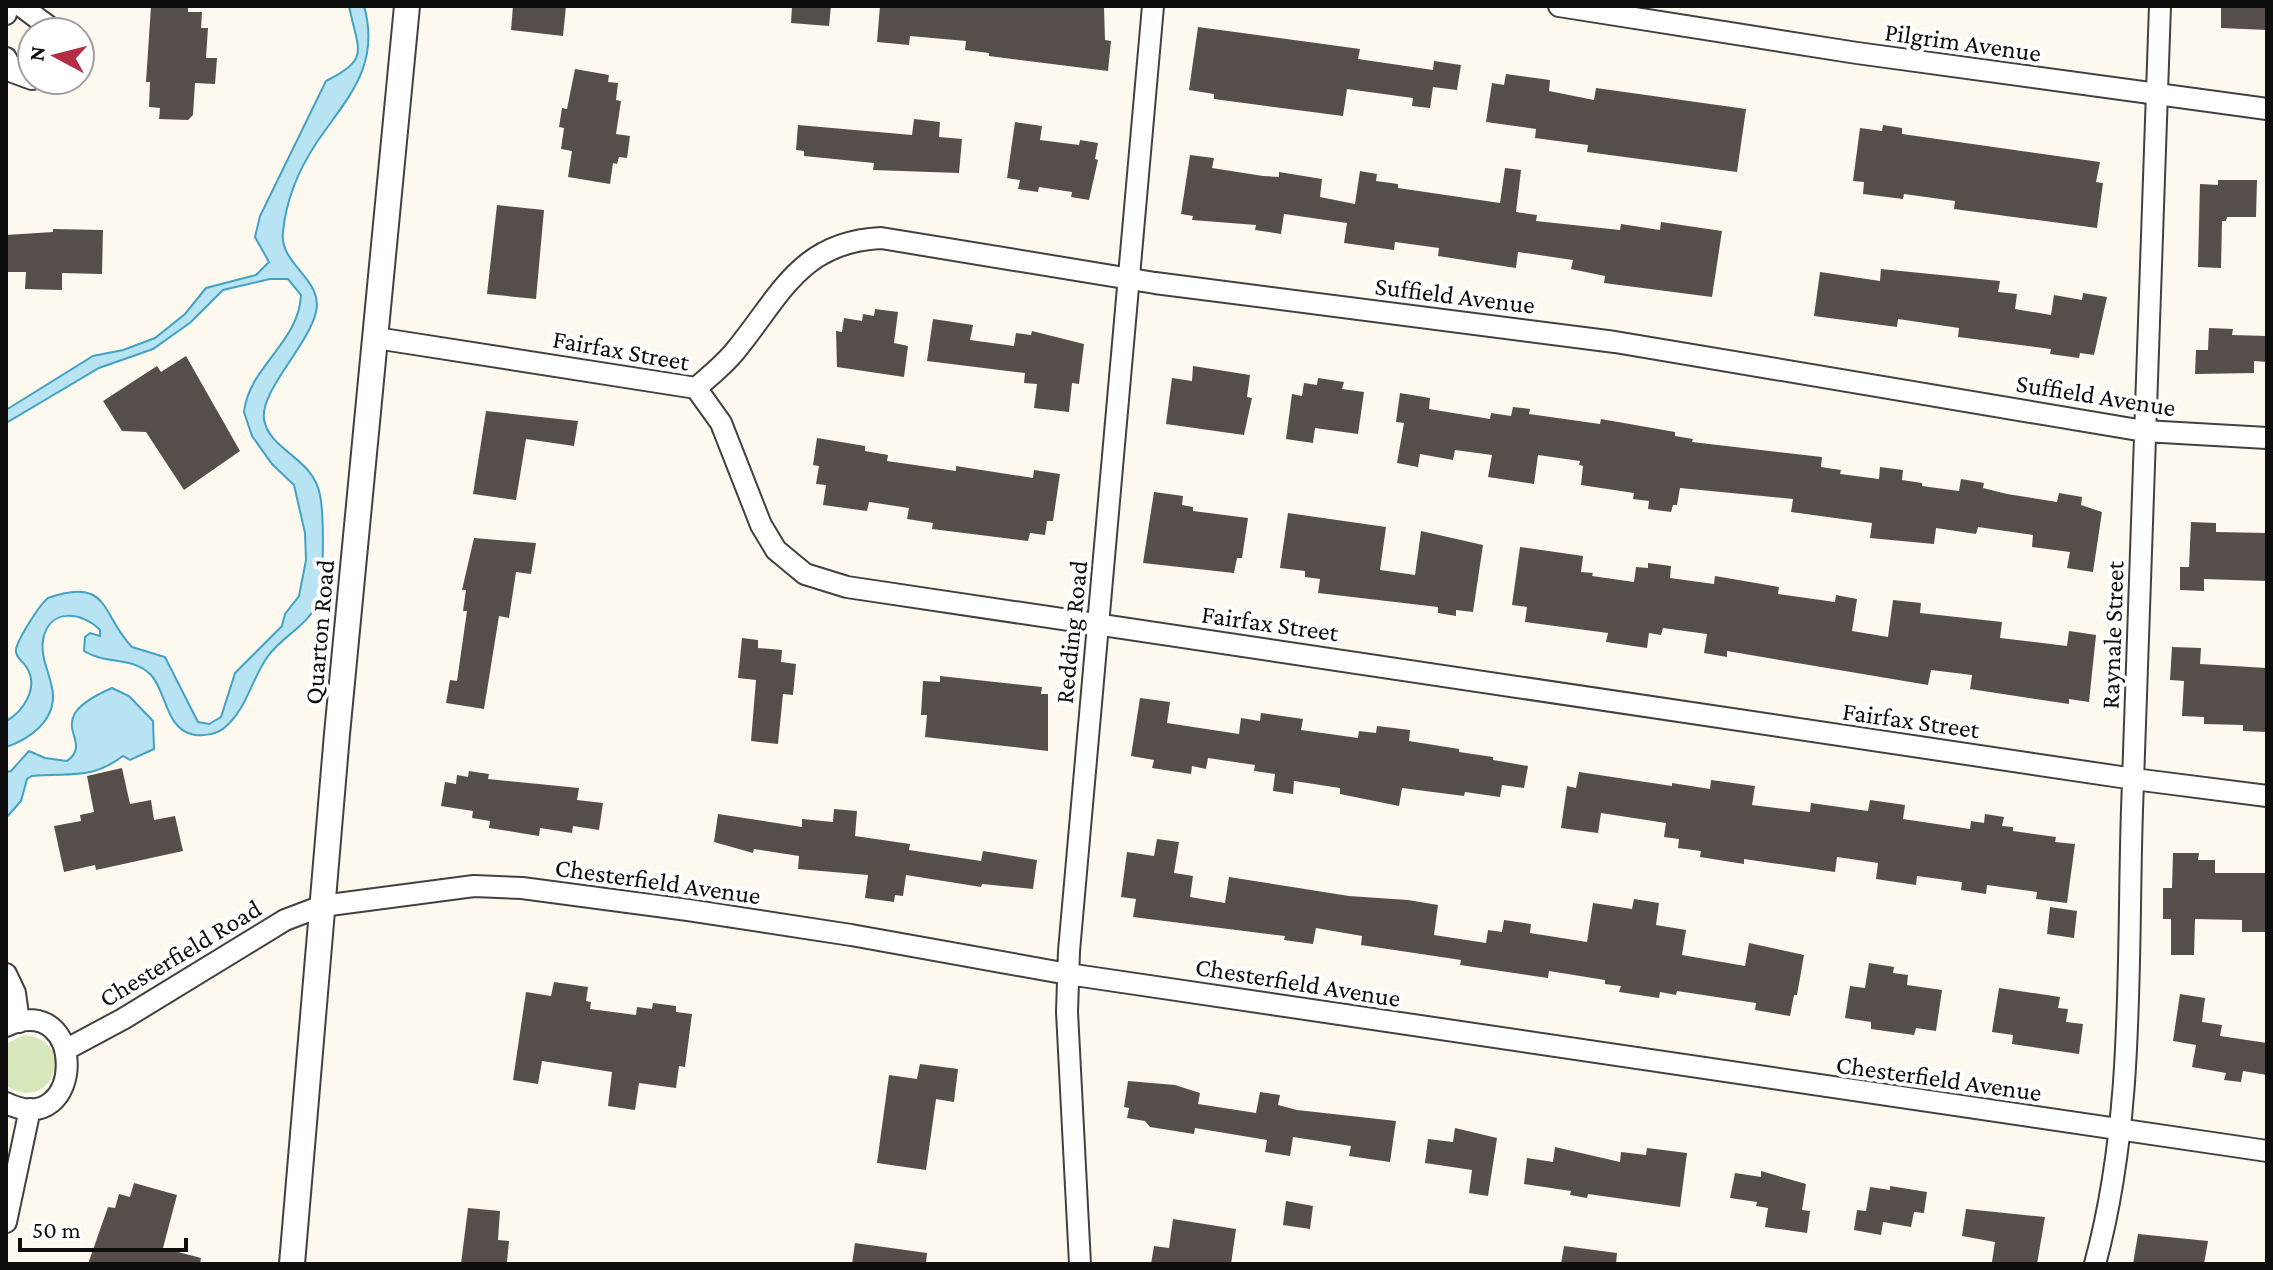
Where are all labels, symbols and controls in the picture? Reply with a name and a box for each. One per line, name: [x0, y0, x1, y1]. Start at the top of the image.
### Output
north arrow: [16, 16, 96, 96]
street label: Pilgrim Avenue: [1883, 17, 2043, 68]
text: N: [23, 45, 50, 63]
street label: Suffield Avenue: [1373, 271, 1537, 320]
street label: Fairfax Street: [550, 324, 692, 377]
street label: Suffield Avenue: [2014, 369, 2178, 422]
street label: Quarton Road: [299, 558, 340, 706]
street label: Redding Road: [1050, 559, 1093, 705]
street label: Raynale Street: [2095, 560, 2130, 710]
street label: Fairfax Street: [1200, 600, 1341, 648]
street label: Fairfax Street: [1841, 697, 1982, 745]
street label: Chesterfield Avenue: [553, 853, 763, 910]
street label: Chesterfield Road: [94, 894, 267, 1013]
street label: Chesterfield Avenue: [1193, 952, 1403, 1013]
street label: Chesterfield Avenue: [1834, 1050, 2044, 1107]
scale bar: [20, 1202, 186, 1252]
text: 50 m: [32, 1216, 81, 1243]

